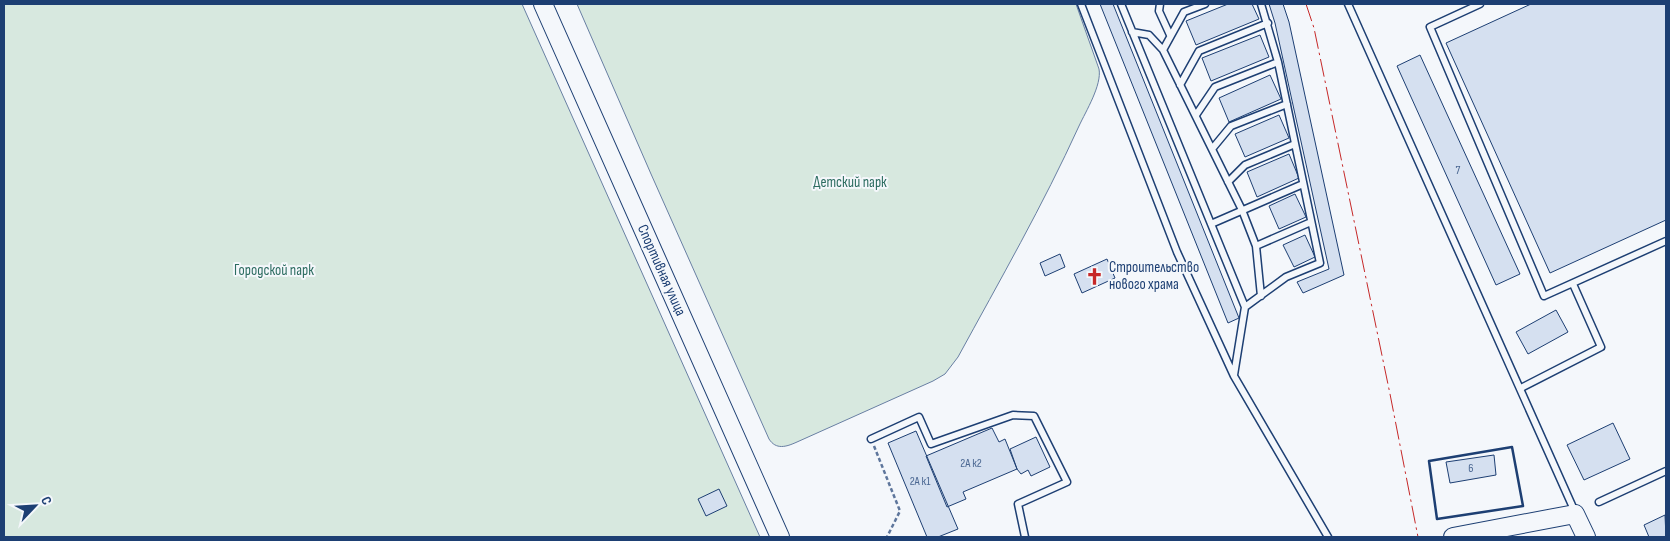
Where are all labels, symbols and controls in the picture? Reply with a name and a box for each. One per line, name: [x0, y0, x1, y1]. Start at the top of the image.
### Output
house number: 7: [1456, 163, 1461, 178]
park label: Детский парк: [813, 173, 887, 192]
street label: Спортивная улица: [633, 222, 690, 319]
place label: Строительство нового храма: [1109, 258, 1199, 294]
park label: Городской парк: [234, 261, 314, 280]
church icon: Строительство нового храма: [1085, 266, 1105, 286]
house number: 2А к2: [960, 456, 982, 471]
house number: 6: [1468, 461, 1474, 476]
house number: 2А к1: [910, 474, 931, 489]
north arrow: [10, 481, 60, 531]
text: С: [37, 494, 56, 508]

